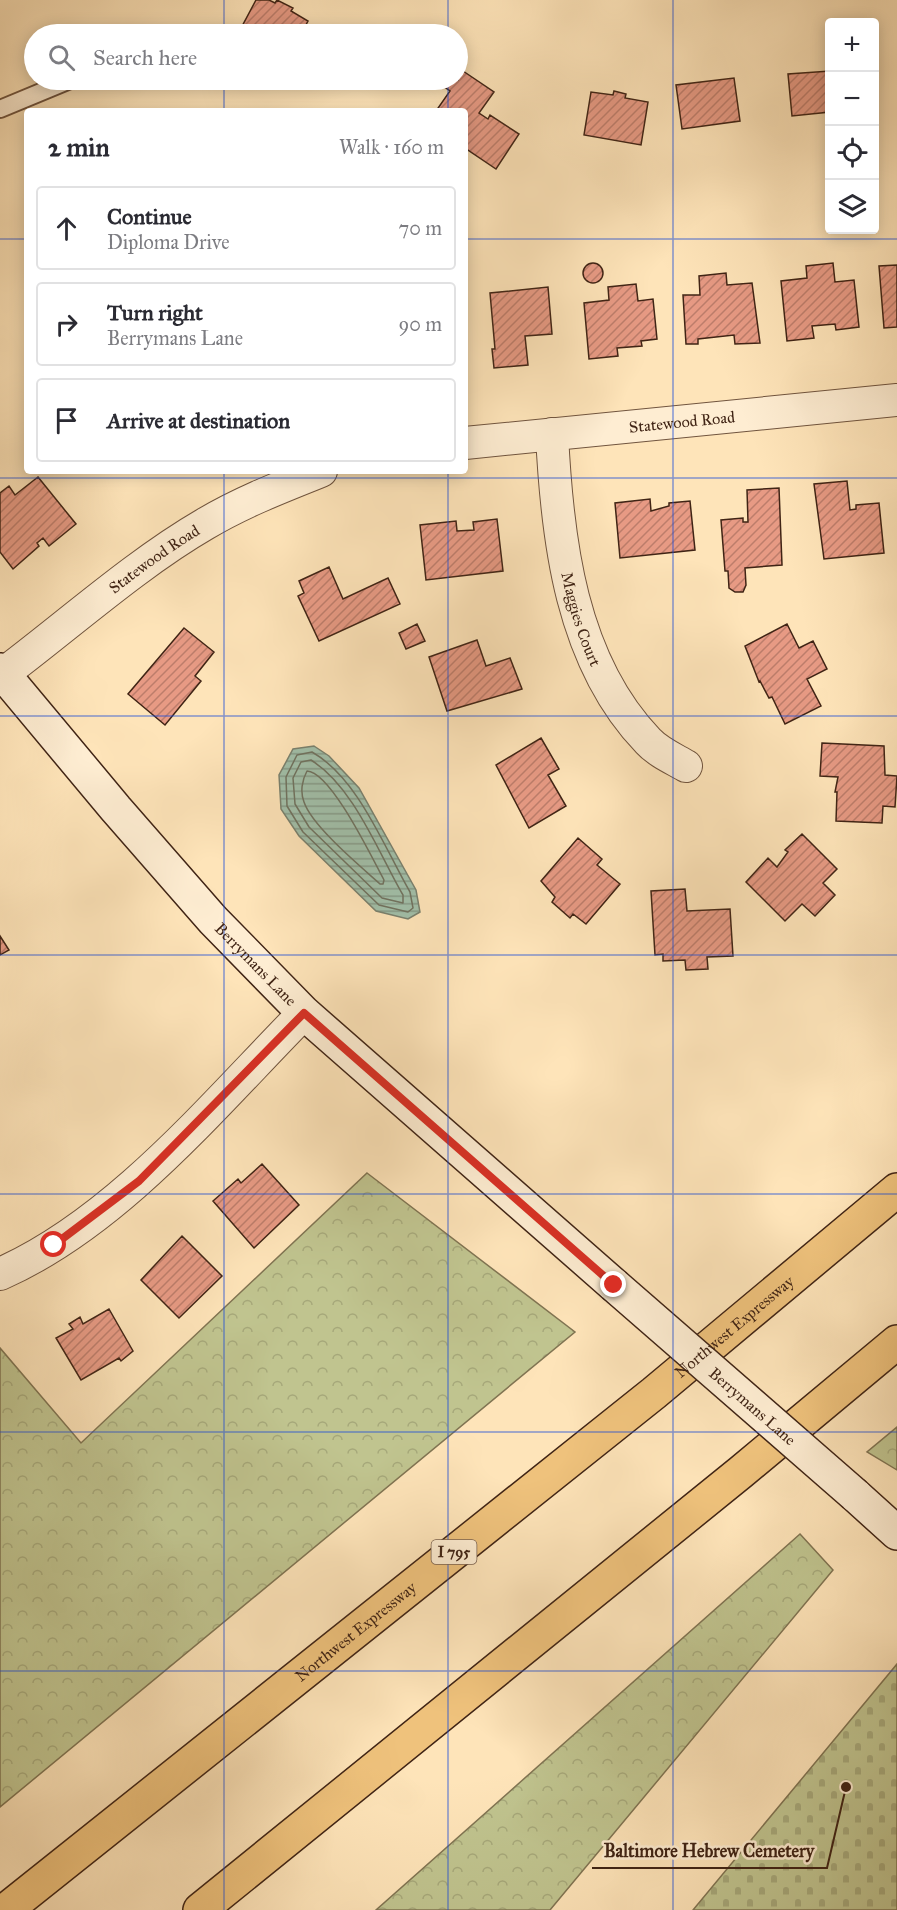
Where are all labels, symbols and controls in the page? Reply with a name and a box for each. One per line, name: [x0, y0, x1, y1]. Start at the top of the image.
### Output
map controls: [825, 18, 879, 234]
button: +: [825, 18, 879, 72]
search box: [24, 24, 468, 90]
icon: search: [45, 41, 78, 74]
text: Search here: [93, 44, 197, 71]
button: −: [825, 72, 879, 126]
button: locate: [825, 126, 879, 180]
text: 2 min: [48, 131, 109, 163]
text: Walk · 160 m: [339, 135, 444, 159]
button: layers: [825, 180, 879, 234]
text: Continue: [107, 203, 192, 230]
icon: ahead: [50, 212, 83, 245]
text: 70 m: [399, 216, 442, 240]
text: Diploma Drive: [107, 230, 229, 254]
text: Turn right: [107, 299, 203, 326]
icon: right: [50, 308, 83, 341]
text: 90 m: [399, 312, 442, 336]
text: Berrymans Lane: [107, 326, 243, 350]
icon: arrive: [50, 404, 83, 437]
text: Arrive at destination: [107, 407, 290, 434]
street label: Statewood Road: [628, 407, 736, 437]
street label: Statewood Road: [105, 521, 203, 597]
street label: Maggies Court: [557, 570, 605, 670]
street label: Berrymans Lane: [211, 919, 301, 1010]
route start: [40, 1231, 66, 1257]
route end: [600, 1271, 626, 1297]
street label: Northwest Expressway: [671, 1271, 798, 1382]
street label: Berrymans Lane: [705, 1363, 800, 1449]
road number: I 795: [432, 1540, 476, 1564]
street label: Northwest Expressway: [292, 1577, 420, 1686]
callout: Baltimore Hebrew Cemetery: [592, 1832, 827, 1868]
text: Baltimore Hebrew Cemetery: [604, 1840, 816, 1863]

